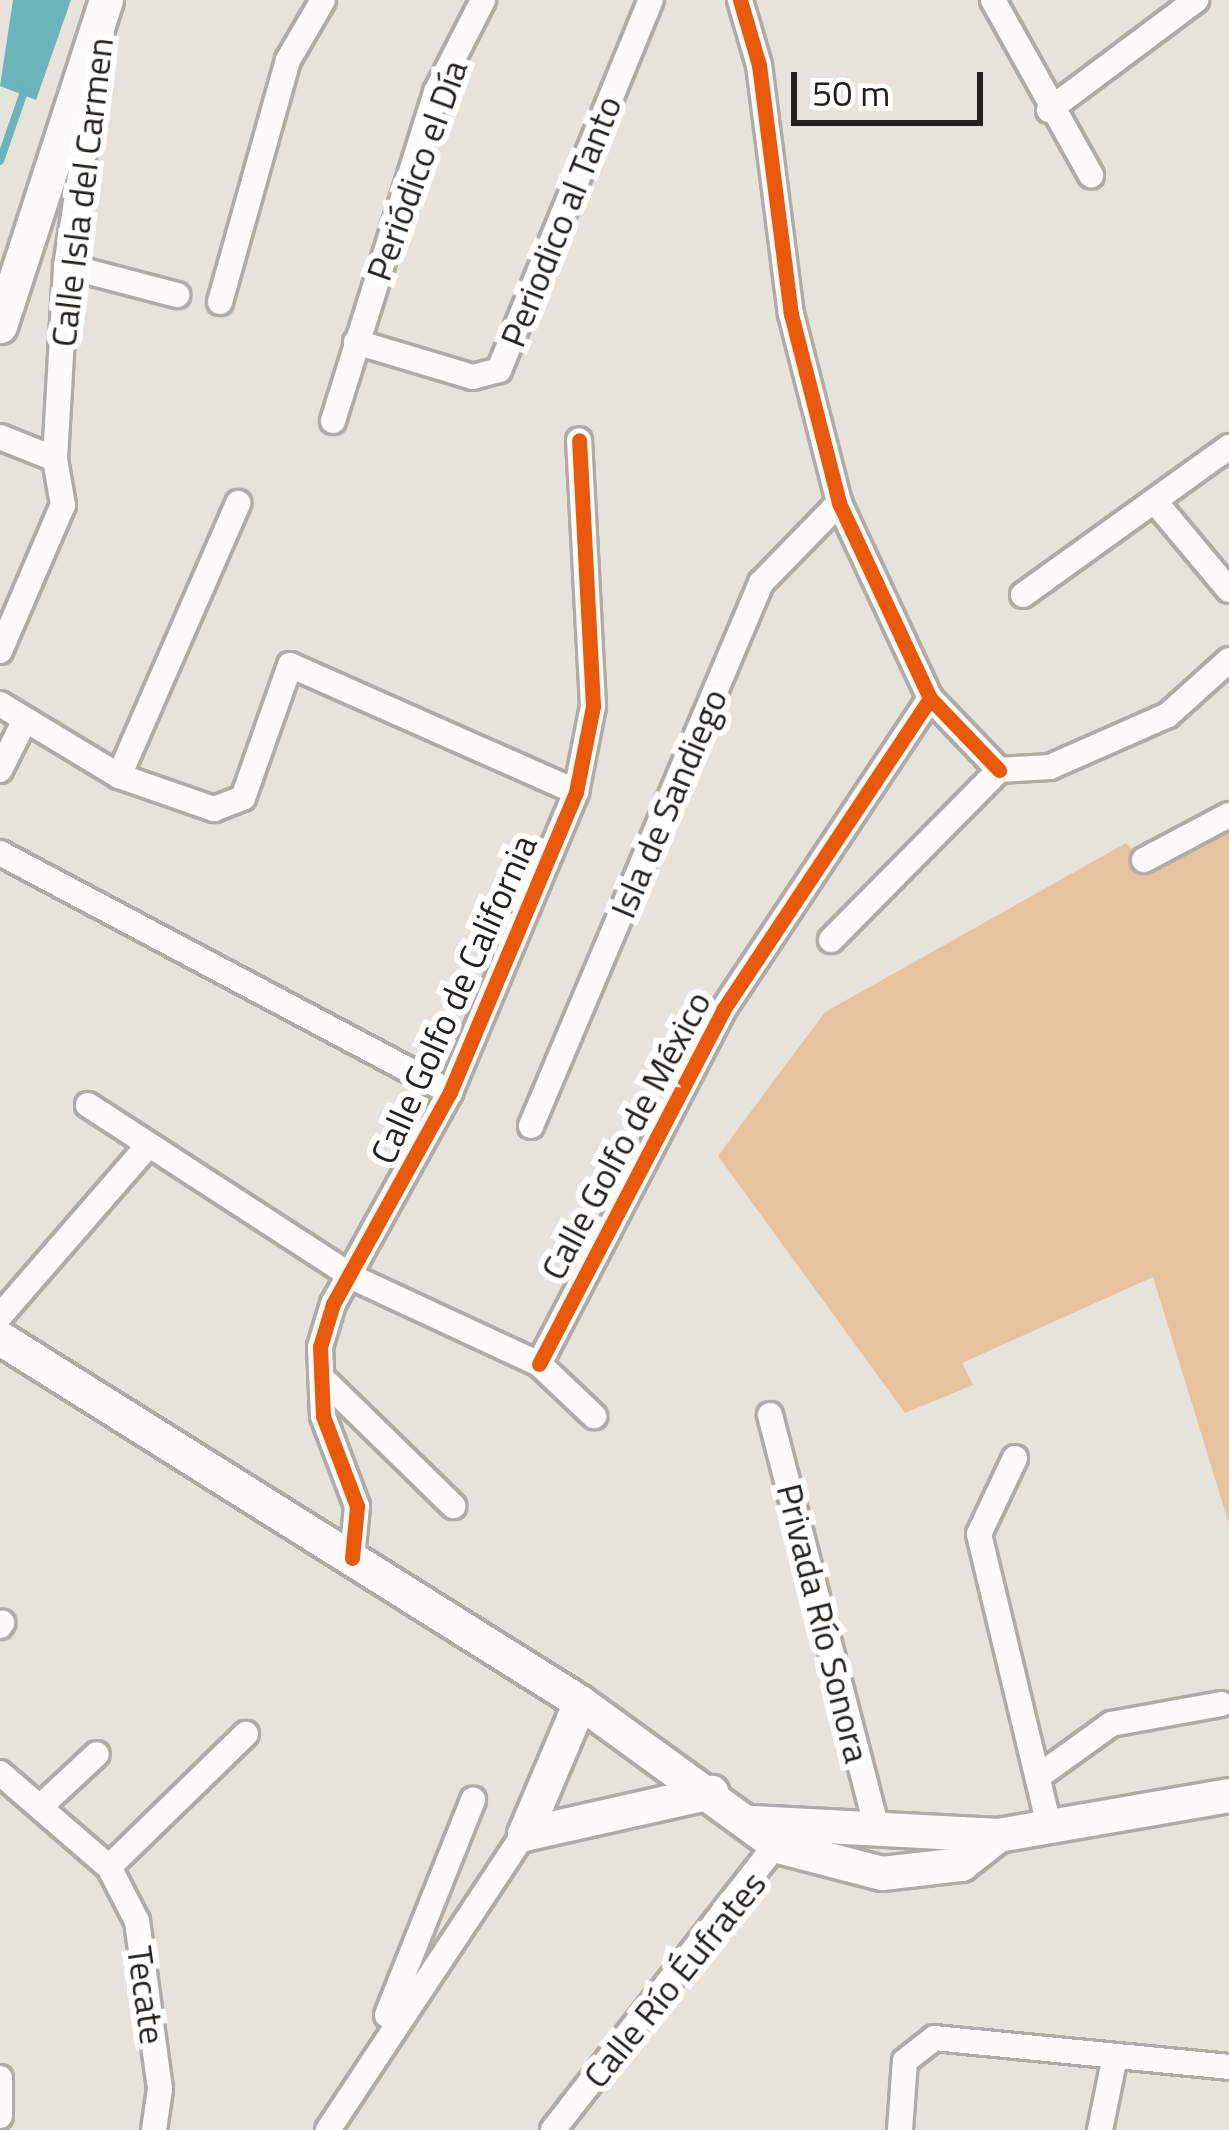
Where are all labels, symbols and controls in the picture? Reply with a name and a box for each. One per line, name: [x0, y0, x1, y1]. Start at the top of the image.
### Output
street label: Calle Isla del Carmen: [41, 35, 121, 349]
scale bar: [797, 48, 989, 122]
street label: Periódico el Día: [356, 54, 476, 286]
text: 50 m: [812, 65, 890, 120]
street label: Periodico al Tanto: [490, 89, 630, 353]
street label: Isla de Sandiego: [600, 682, 736, 924]
street label: Calle Golfo de California: [361, 828, 545, 1170]
street label: Calle Golfo de México: [531, 983, 719, 1287]
street label: Privada Río Sonora: [768, 1479, 880, 1767]
street label: Calle Río Éufrates: [574, 1862, 774, 2096]
street label: Tecate: [119, 1943, 175, 2047]

